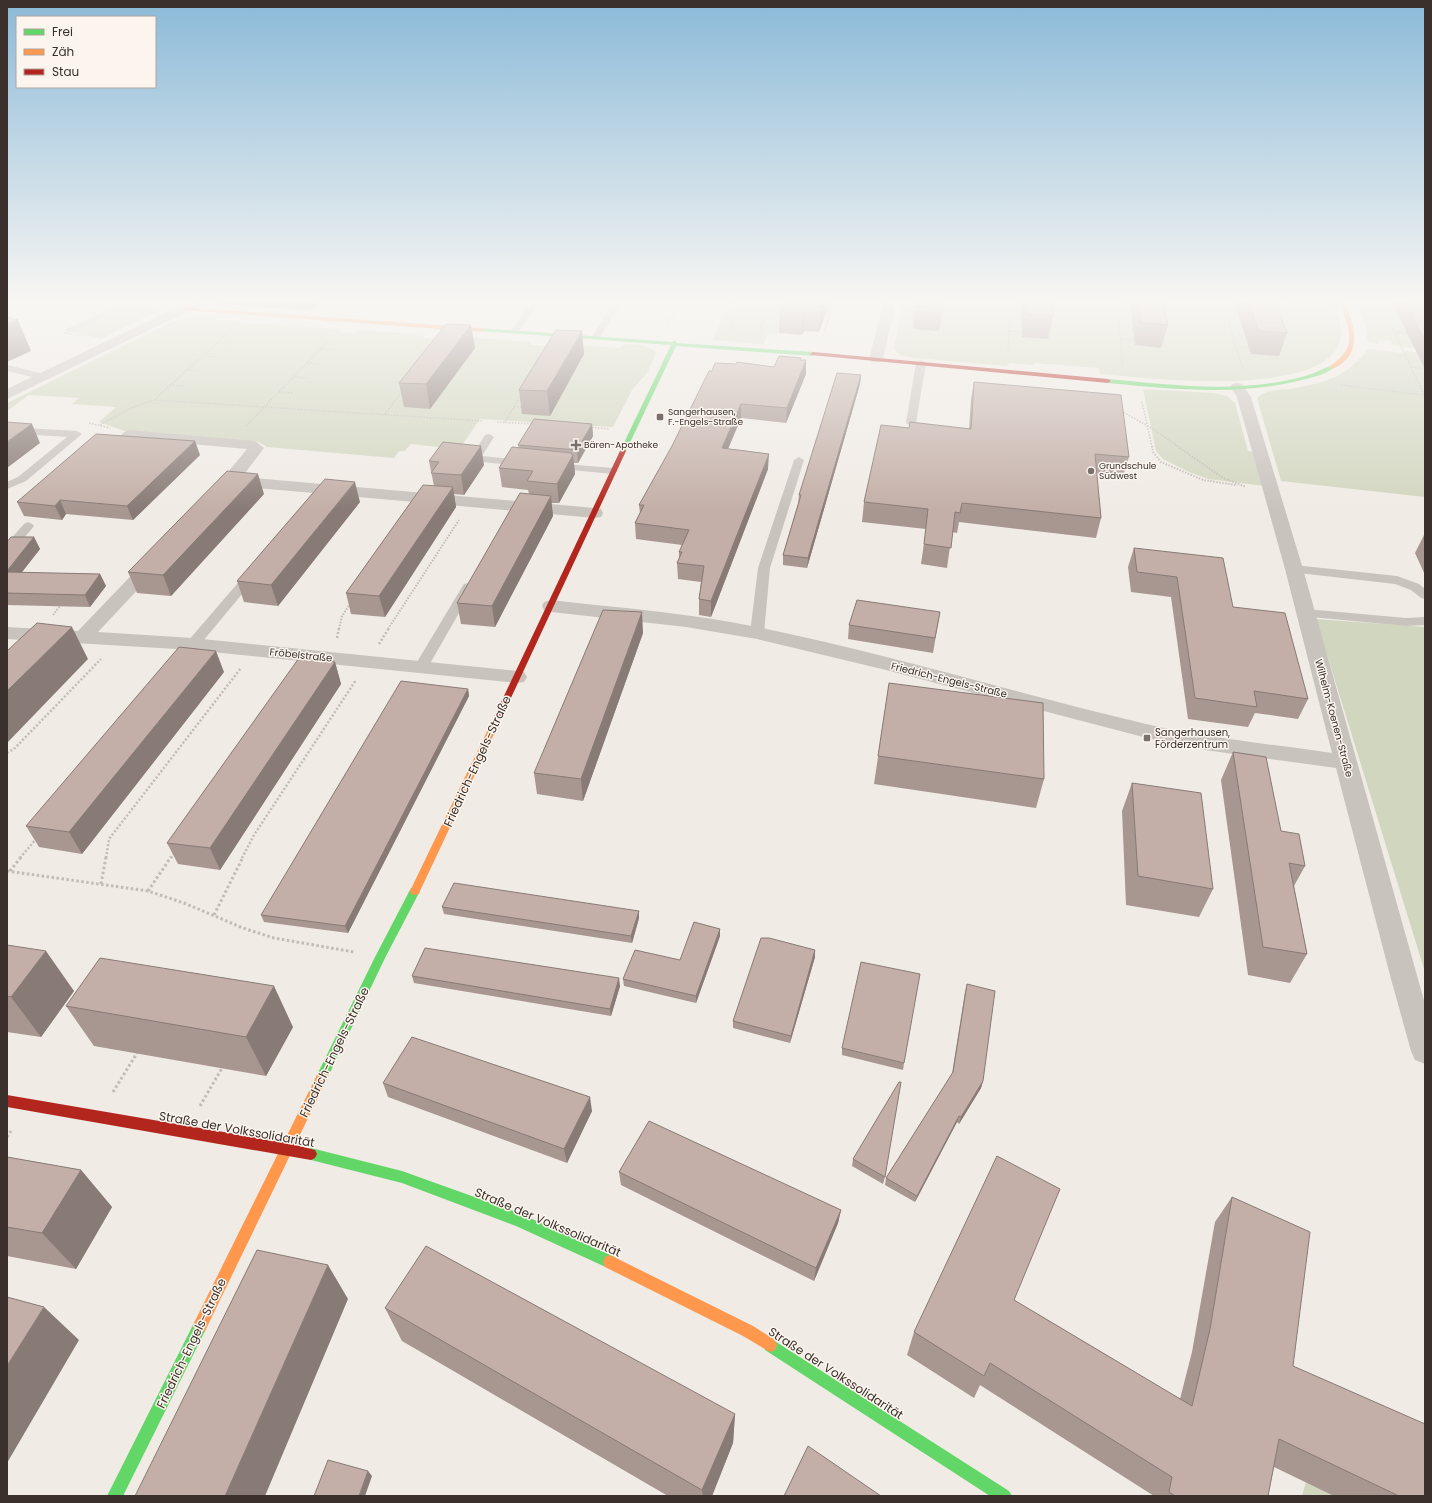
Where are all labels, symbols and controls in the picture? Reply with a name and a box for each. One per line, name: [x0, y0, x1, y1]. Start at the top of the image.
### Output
legend: [16, 16, 156, 88]
text: Frei: [52, 23, 73, 40]
text: Zäh: [52, 43, 74, 60]
text: Stau: [52, 63, 79, 80]
place label: Sangerhausen, F.-Engels-Straße: [668, 406, 743, 428]
marker: Sangerhausen, F.-Engels-Straße: [655, 412, 665, 422]
place label: Bären-Apotheke: [584, 439, 658, 451]
marker: Bären-Apotheke: [571, 440, 581, 450]
place label: Grundschule Südwest: [1099, 460, 1157, 482]
marker: Grundschule Südwest: [1086, 466, 1096, 476]
street label: Fröbelstraße: [269, 644, 333, 666]
street label: Wilhelm-Koenen-Straße: [1311, 657, 1357, 779]
street label: Friedrich-Engels-Straße: [889, 658, 1009, 702]
street label: Friedrich-Engels-Straße: [439, 693, 515, 829]
place label: Sangerhausen, Förderzentrum: [1155, 725, 1230, 752]
marker: Sangerhausen, Förderzentrum: [1142, 733, 1152, 743]
street label: Friedrich-Engels-Straße: [295, 984, 373, 1120]
street label: Straße der Volkssolidarität: [158, 1107, 316, 1151]
street label: Straße der Volkssolidarität: [472, 1183, 624, 1261]
street label: Friedrich-Engels-Straße: [152, 1275, 230, 1411]
street label: Straße der Volkssolidarität: [765, 1323, 907, 1423]

